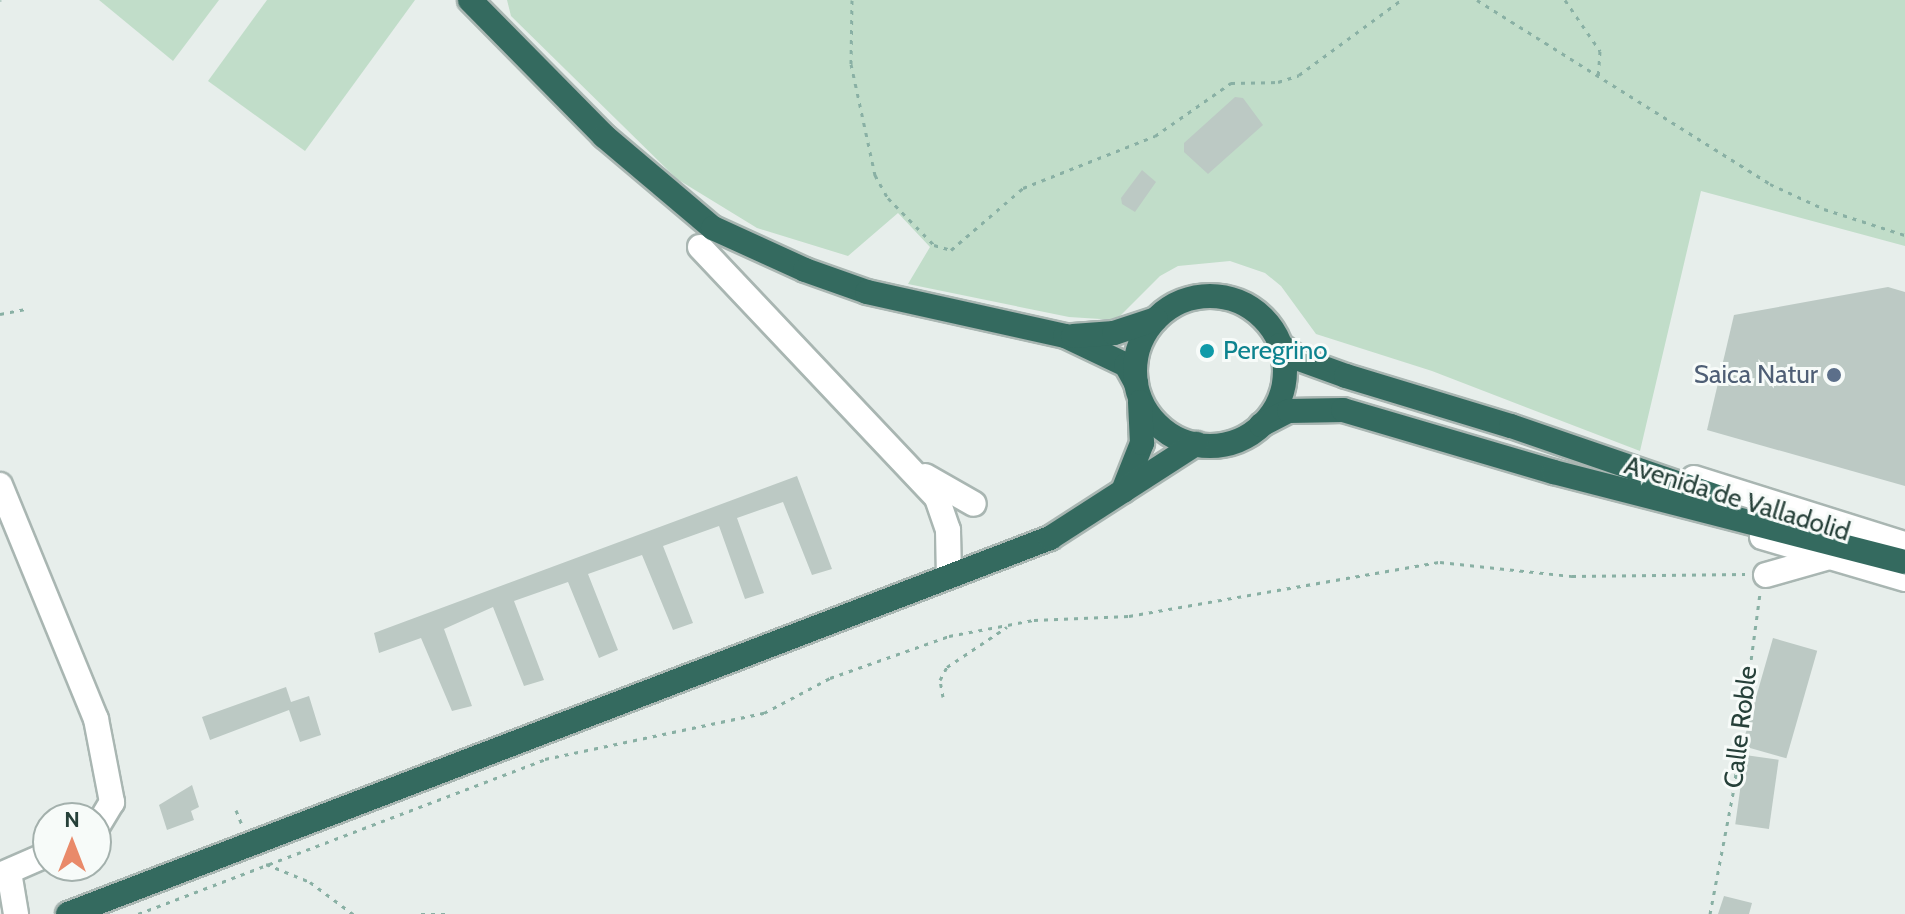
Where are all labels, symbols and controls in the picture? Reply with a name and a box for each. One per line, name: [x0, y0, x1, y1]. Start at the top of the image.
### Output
place label: Peregrino: [1223, 335, 1328, 367]
marker: Peregrino: [1198, 342, 1216, 360]
place label: Saica Natur: [1694, 359, 1818, 391]
marker: Saica Natur: [1825, 366, 1843, 384]
street label: Avenida de Valladolid: [1620, 450, 1854, 548]
street label: Calle Roble: [1718, 664, 1764, 790]
north arrow: [32, 802, 112, 882]
text: N: [64, 806, 80, 833]

